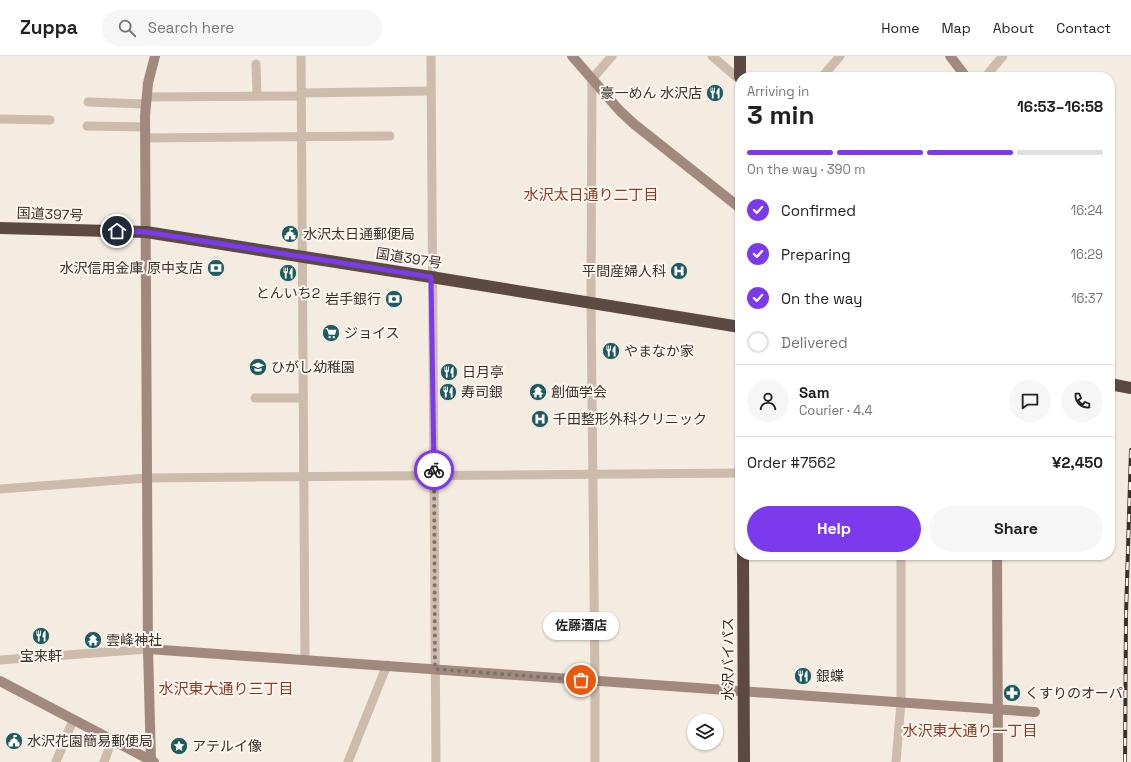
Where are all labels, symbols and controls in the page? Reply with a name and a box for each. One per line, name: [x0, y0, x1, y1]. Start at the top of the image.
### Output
search box: [102, 10, 382, 46]
text: Zuppa: [20, 15, 78, 40]
icon: search: [116, 17, 138, 39]
text: Search here: [148, 18, 234, 37]
text: Home: [881, 19, 919, 37]
text: Map: [941, 19, 971, 37]
text: About: [993, 19, 1034, 37]
text: Contact: [1056, 19, 1111, 37]
restaurant icon: 豪一めん 水沢店: [705, 83, 725, 103]
text: Arriving in: [747, 83, 809, 100]
place label: 豪一めん 水沢店: [600, 84, 702, 102]
text: 16:53–16:58: [1017, 97, 1103, 116]
text: 3 min: [747, 98, 815, 132]
text: On the way · 390 m: [747, 161, 865, 178]
district label: 水沢太日通り二丁目: [523, 185, 659, 204]
icon: check: [747, 199, 769, 221]
text: Confirmed: [781, 201, 856, 220]
text: 16:24: [1071, 202, 1103, 219]
street label: 国道397号: [16, 204, 84, 224]
pin: [100, 214, 134, 248]
icon: home: [106, 220, 128, 242]
public building icon: 水沢太日通郵便局: [280, 224, 300, 244]
place label: 水沢太日通郵便局: [303, 225, 415, 243]
icon: check: [747, 243, 769, 265]
street label: 国道397号: [375, 244, 443, 272]
text: Preparing: [781, 245, 851, 264]
text: 16:29: [1071, 246, 1103, 263]
bank icon: 水沢信用金庫 原中支店: [206, 258, 226, 278]
place label: 水沢信用金庫 原中支店: [59, 259, 203, 277]
hospital icon: 平間産婦人科: [669, 261, 689, 281]
place label: 平間産婦人科: [582, 262, 666, 280]
restaurant icon: とんいち2: [278, 263, 298, 283]
place label: とんいち2: [256, 284, 320, 302]
icon: check: [747, 287, 769, 309]
bank icon: 岩手銀行: [384, 289, 404, 309]
text: On the way: [781, 289, 862, 308]
place label: 岩手銀行: [325, 290, 381, 308]
text: 16:37: [1071, 290, 1103, 307]
supermarket icon: ジョイス: [321, 323, 341, 343]
place label: ジョイス: [344, 324, 400, 342]
text: Delivered: [781, 333, 848, 352]
restaurant icon: やまなか家: [601, 341, 621, 361]
place label: やまなか家: [624, 342, 694, 360]
school or university icon: ひがし幼稚園: [248, 357, 268, 377]
place label: ひがし幼稚園: [271, 358, 355, 376]
restaurant icon: 日月亭: [439, 362, 459, 382]
place label: 日月亭: [462, 363, 504, 381]
button: person: [747, 380, 789, 422]
button: chat: [1009, 380, 1051, 422]
button: phone: [1061, 380, 1103, 422]
restaurant icon: 寿司銀: [438, 382, 458, 402]
temple icon: 創価学会: [528, 382, 548, 402]
place label: 寿司銀: [461, 383, 503, 401]
place label: 創価学会: [551, 383, 607, 401]
text: Sam: [799, 383, 830, 402]
text: Courier · 4.4: [799, 402, 873, 419]
hospital icon: 千田整形外科クリニック: [530, 409, 550, 429]
place label: 千田整形外科クリニック: [553, 410, 707, 428]
courier: [414, 450, 454, 490]
text: Order #7562: [747, 453, 836, 472]
text: ¥2,450: [1052, 453, 1103, 472]
icon: bike: [423, 459, 445, 481]
button: Help: [747, 506, 921, 552]
button: Share: [929, 506, 1103, 552]
callout: 佐藤酒店: [543, 612, 619, 640]
text: 佐藤酒店: [555, 617, 607, 634]
street label: 水沢バイパス: [719, 617, 737, 701]
restaurant icon: 宝来軒: [31, 626, 51, 646]
temple icon: 雲峰神社: [83, 630, 103, 650]
place label: 雲峰神社: [106, 631, 162, 649]
place label: 宝来軒: [20, 647, 62, 665]
pin: [564, 663, 598, 697]
restaurant icon: 銀蝶: [793, 666, 813, 686]
place label: 銀蝶: [816, 667, 844, 685]
icon: bag: [570, 669, 592, 691]
district label: 水沢東大通り三丁目: [158, 679, 294, 698]
pharmacy icon: くすりのオーパ: [1002, 683, 1022, 703]
place label: くすりのオーパ: [1025, 684, 1123, 702]
map controls: [687, 714, 723, 750]
button: layers: [687, 714, 723, 750]
district label: 水沢東大通り一丁目: [902, 721, 1038, 740]
public building icon: 水沢花園簡易郵便局: [4, 731, 24, 751]
place label: 水沢花園簡易郵便局: [27, 732, 153, 750]
place icon: アテルイ像: [169, 736, 189, 756]
place label: アテルイ像: [192, 737, 262, 755]

